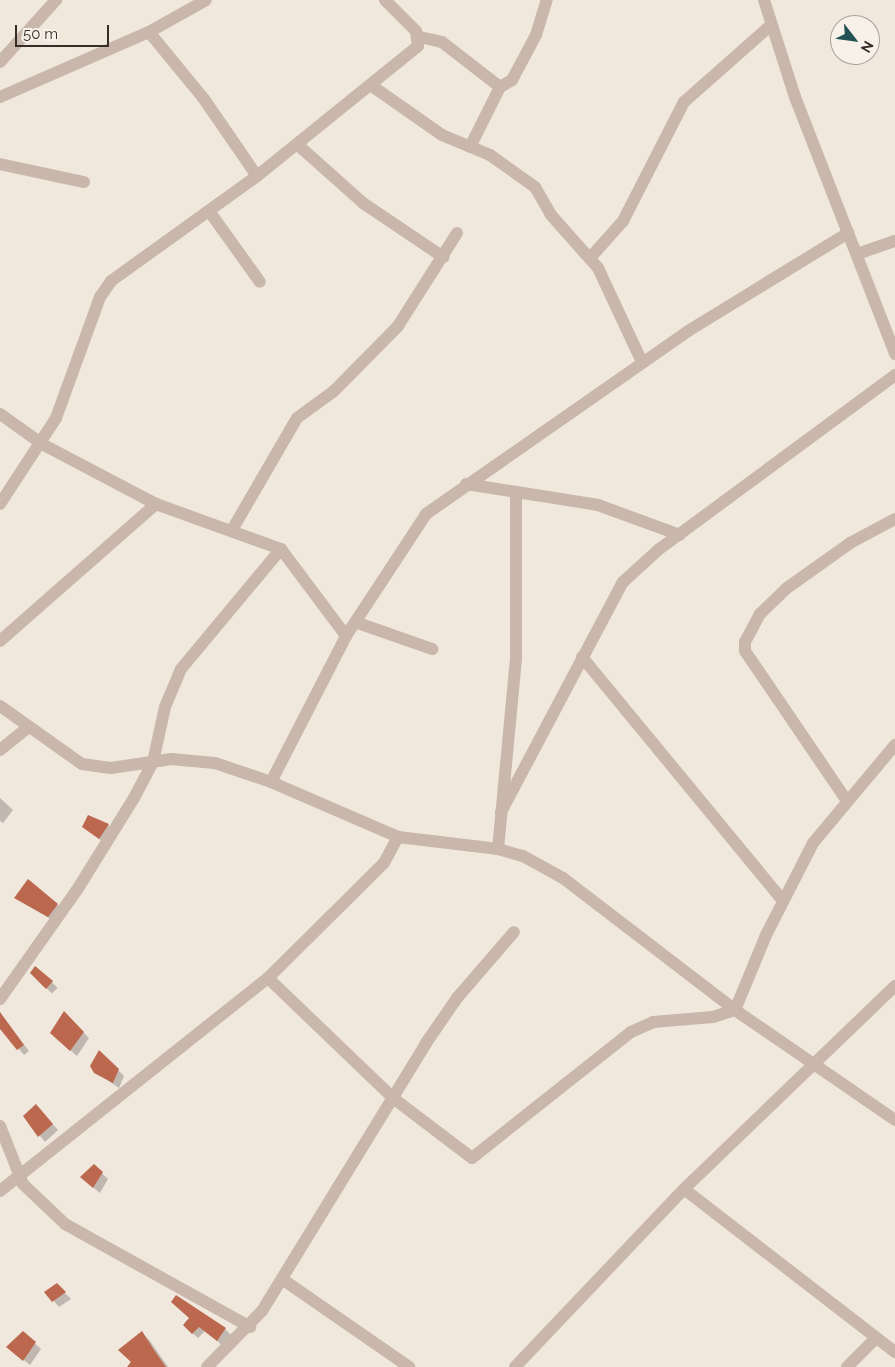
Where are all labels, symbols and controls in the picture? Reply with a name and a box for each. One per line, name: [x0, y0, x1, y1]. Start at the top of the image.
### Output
scale bar: [18, 15, 111, 47]
north arrow: [830, 15, 880, 65]
text: 50 m: [23, 25, 58, 43]
text: N: [858, 38, 877, 56]

